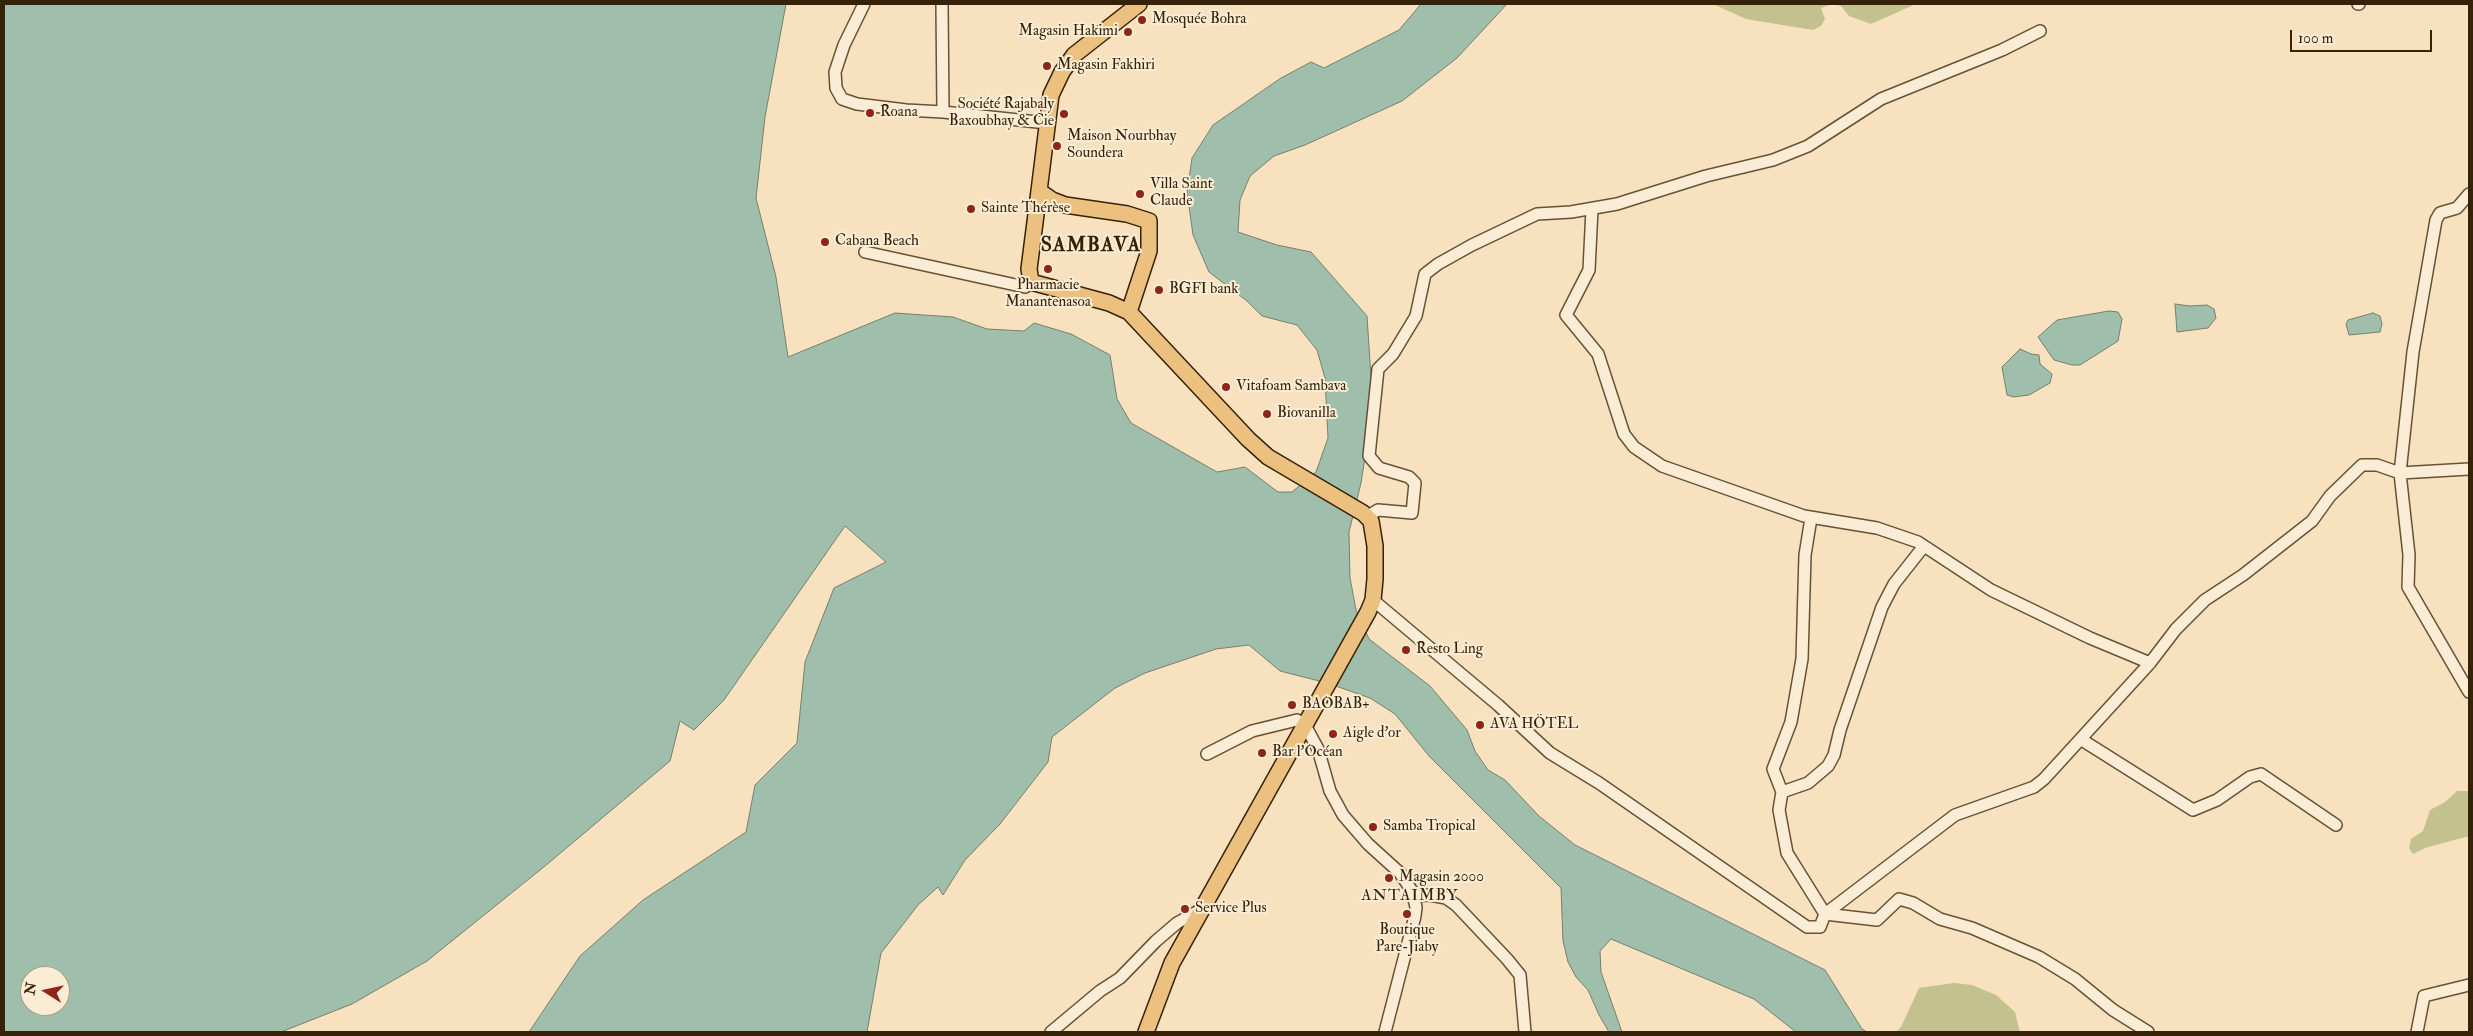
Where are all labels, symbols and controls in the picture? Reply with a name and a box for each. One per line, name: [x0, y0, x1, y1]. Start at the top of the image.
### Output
place label: Mosquée Bohra: [1152, 11, 1246, 29]
marker: Mosquée Bohra: [1136, 14, 1148, 26]
scale bar: [2293, 20, 2436, 52]
place label: Magasin Hakimi: [1019, 23, 1118, 41]
marker: Magasin Hakimi: [1122, 26, 1134, 38]
text: 100 m: [2298, 29, 2333, 48]
place label: Magasin Fakhiri: [1057, 57, 1155, 75]
marker: Magasin Fakhiri: [1041, 60, 1053, 72]
place label: Société Rajabaly Baxoubhay & Cie: [949, 96, 1054, 131]
place label: Roana: [880, 104, 918, 122]
marker: Roana: [864, 107, 876, 119]
marker: Société Rajabaly Baxoubhay & Cie: [1058, 108, 1070, 120]
place label: Maison Nourbhay Soundera: [1067, 128, 1176, 163]
marker: Maison Nourbhay Soundera: [1051, 140, 1063, 152]
place label: Villa Saint Claude: [1150, 176, 1213, 211]
marker: Villa Saint Claude: [1134, 188, 1146, 200]
place label: Sainte Thérèse: [981, 200, 1070, 218]
marker: Sainte Thérèse: [965, 203, 977, 215]
place label: Cabana Beach: [835, 233, 919, 251]
district label: SAMBAVA: [1040, 235, 1142, 259]
marker: Cabana Beach: [819, 236, 831, 248]
marker: Pharmacie Manantenasoa: [1042, 263, 1054, 275]
place label: Pharmacie Manantenasoa: [1005, 277, 1091, 312]
place label: BGFI bank: [1169, 281, 1239, 299]
marker: BGFI bank: [1153, 284, 1165, 296]
place label: Vitafoam Sambava: [1236, 378, 1346, 396]
marker: Vitafoam Sambava: [1220, 381, 1232, 393]
place label: Biovanilla: [1277, 405, 1336, 423]
marker: Biovanilla: [1261, 408, 1273, 420]
place label: Resto Ling: [1416, 641, 1483, 659]
marker: Resto Ling: [1400, 644, 1412, 656]
place label: BAOBAB+: [1302, 696, 1370, 714]
marker: BAOBAB+: [1286, 699, 1298, 711]
place label: AVA HÖTEL: [1490, 716, 1578, 734]
marker: AVA HÖTEL: [1474, 719, 1486, 731]
place label: Aigle d'or: [1343, 725, 1401, 743]
marker: Aigle d'or: [1327, 728, 1339, 740]
place label: Bar l'Océan: [1272, 744, 1343, 762]
marker: Bar l'Océan: [1256, 747, 1268, 759]
place label: Samba Tropical: [1383, 818, 1476, 836]
marker: Samba Tropical: [1367, 821, 1379, 833]
place label: Magasin 2000: [1399, 869, 1484, 887]
marker: Magasin 2000: [1383, 872, 1395, 884]
district label: ANTAIMBY: [1360, 887, 1460, 907]
place label: Service Plus: [1195, 900, 1267, 918]
marker: Service Plus: [1179, 903, 1191, 915]
marker: Boutique Pare-Jiaby: [1401, 908, 1413, 920]
place label: Boutique Pare-Jiaby: [1376, 922, 1438, 957]
north arrow: [20, 966, 70, 1016]
text: N: [21, 981, 40, 996]

